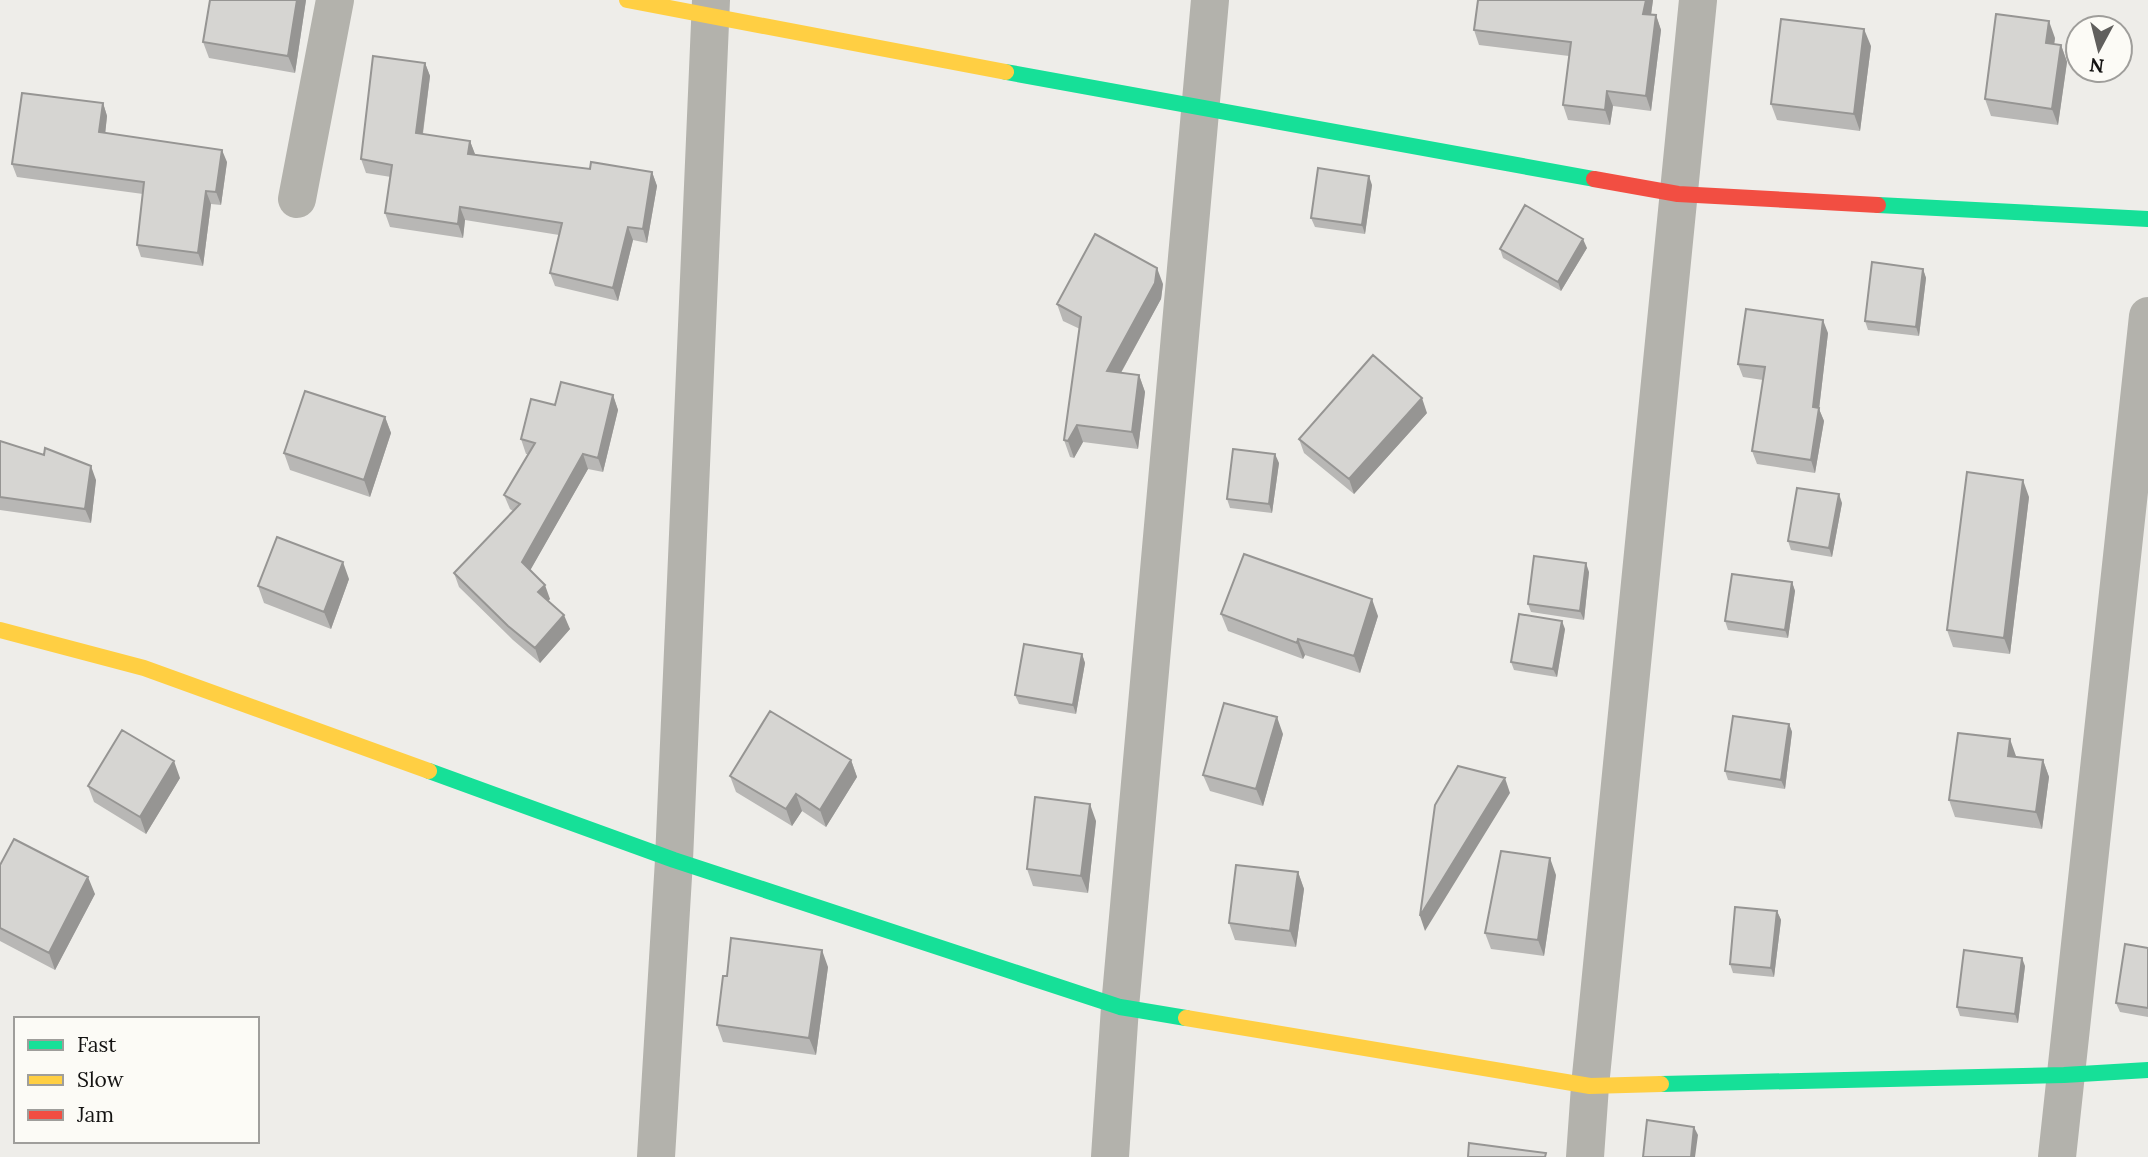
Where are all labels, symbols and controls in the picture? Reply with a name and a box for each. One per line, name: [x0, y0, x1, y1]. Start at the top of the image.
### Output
north arrow: [2064, 14, 2134, 84]
text: N: [2088, 53, 2106, 79]
legend: [14, 1017, 259, 1143]
text: Fast: [77, 1031, 117, 1058]
text: Slow: [77, 1066, 124, 1093]
text: Jam: [76, 1101, 114, 1128]

